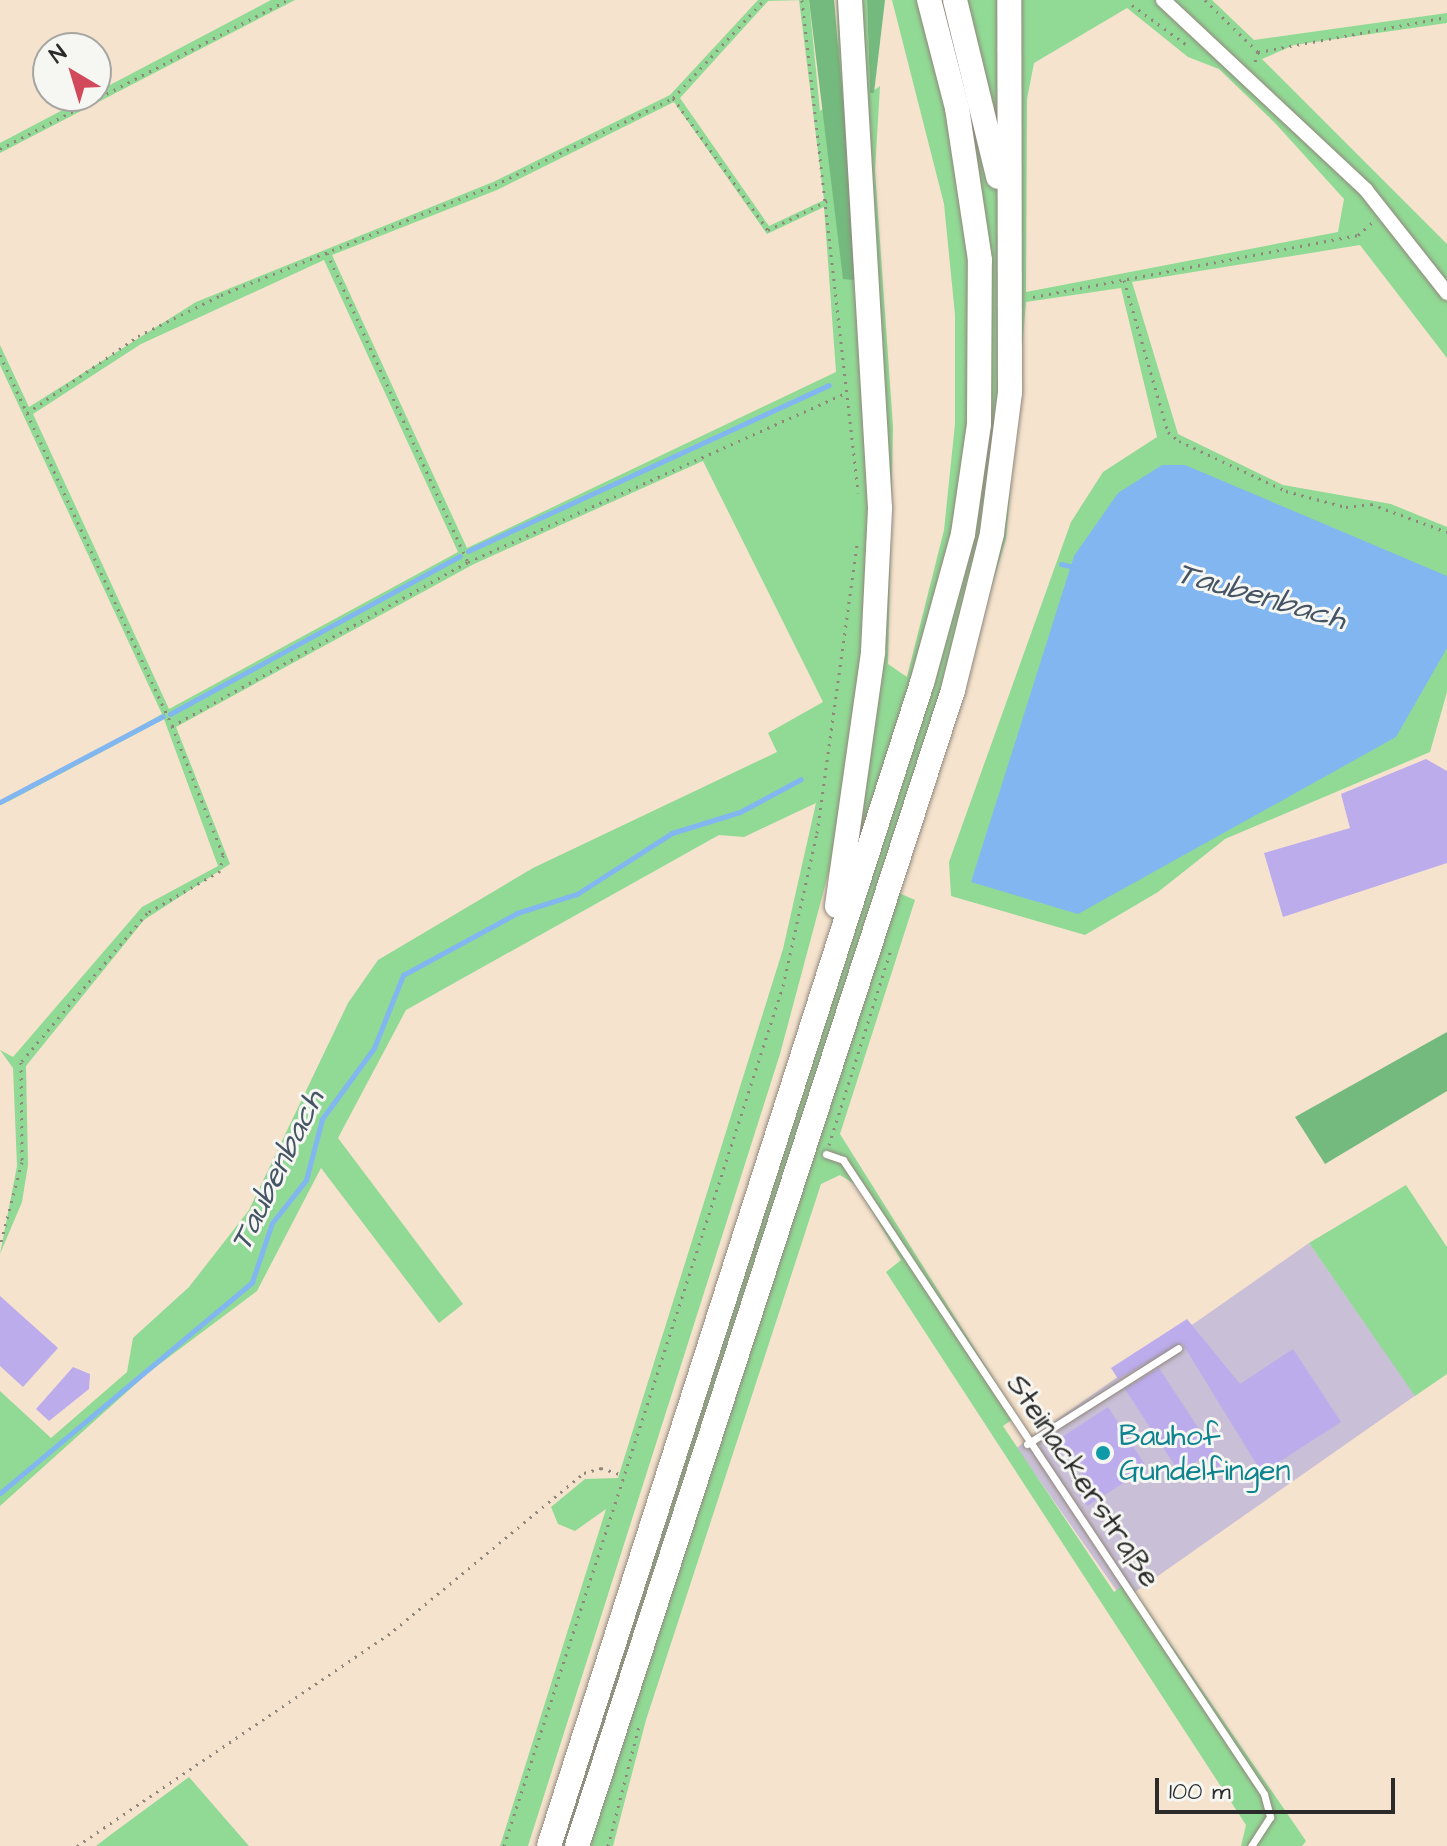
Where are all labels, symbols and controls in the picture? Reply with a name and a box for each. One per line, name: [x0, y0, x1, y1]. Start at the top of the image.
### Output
north arrow: [32, 32, 112, 112]
text: N: [43, 38, 73, 71]
water label: Taubenbach: [1172, 555, 1350, 639]
water label: Taubenbach: [223, 1084, 333, 1258]
street label: Steinackerstraße: [998, 1368, 1168, 1594]
place label: Bauhof Gundelfingen: [1119, 1418, 1290, 1488]
marker: Bauhof Gundelfingen: [1094, 1444, 1112, 1462]
scale bar: [1159, 1762, 1399, 1812]
text: 100 m: [1169, 1775, 1231, 1809]

